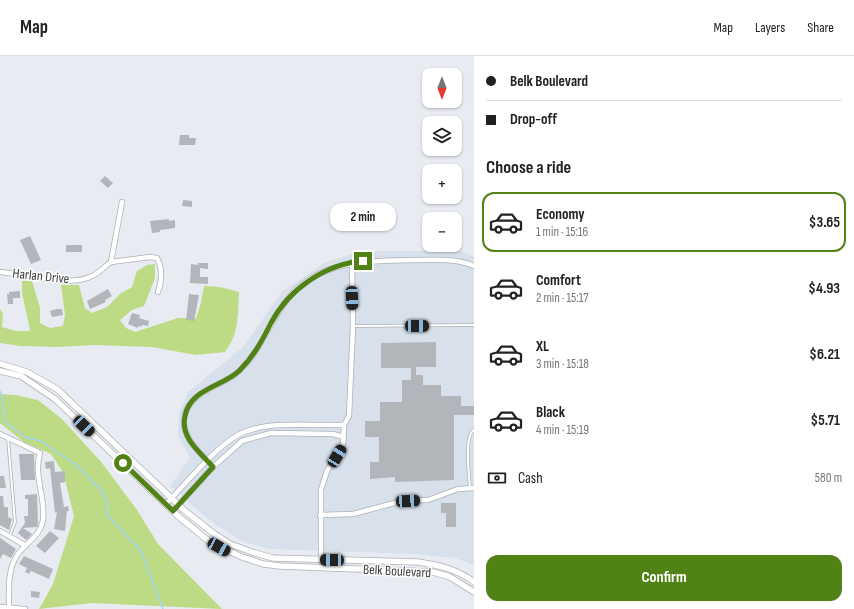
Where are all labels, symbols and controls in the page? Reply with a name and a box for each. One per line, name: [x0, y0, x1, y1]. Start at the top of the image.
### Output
text: Map: [20, 16, 48, 39]
text: Map: [713, 19, 733, 36]
text: Layers: [755, 19, 785, 36]
text: Share: [807, 19, 834, 36]
north arrow: [422, 68, 462, 108]
map controls: [422, 68, 462, 252]
text: Belk Boulevard: [510, 72, 588, 91]
text: Drop-off: [510, 110, 557, 129]
button: layers: [422, 116, 462, 156]
text: Choose a ride: [486, 157, 571, 178]
button: +: [422, 164, 462, 204]
callout: 2 min: [330, 203, 396, 231]
icon: car: [488, 204, 524, 240]
text: Economy: [536, 205, 585, 224]
text: 2 min: [351, 209, 375, 225]
button: −: [422, 212, 462, 252]
text: $3.65: [809, 213, 840, 232]
text: 1 min · 15:16: [536, 224, 588, 240]
route end: [354, 252, 372, 270]
street label: Harlan Drive: [12, 265, 70, 287]
icon: car: [488, 270, 524, 306]
text: Comfort: [536, 271, 581, 290]
text: $4.93: [808, 279, 840, 298]
car: [346, 286, 358, 310]
text: 2 min · 15:17: [536, 290, 588, 306]
car: [405, 320, 429, 332]
icon: car: [488, 336, 524, 372]
text: XL: [536, 337, 549, 356]
text: $6.21: [809, 345, 840, 364]
text: 3 min · 15:18: [536, 356, 589, 372]
icon: car: [488, 402, 524, 438]
text: Black: [536, 403, 565, 422]
text: $5.71: [810, 411, 840, 430]
car: [71, 413, 97, 439]
text: 4 min · 15:19: [536, 422, 589, 438]
car: [326, 443, 348, 469]
route start: [114, 454, 132, 472]
icon: cash: [486, 467, 508, 489]
text: Cash: [518, 469, 543, 488]
text: 580 m: [815, 470, 842, 486]
car: [396, 494, 420, 508]
car: [206, 536, 232, 558]
car: [320, 554, 344, 566]
button: Confirm: [486, 555, 842, 601]
street label: Belk Boulevard: [362, 561, 432, 581]

